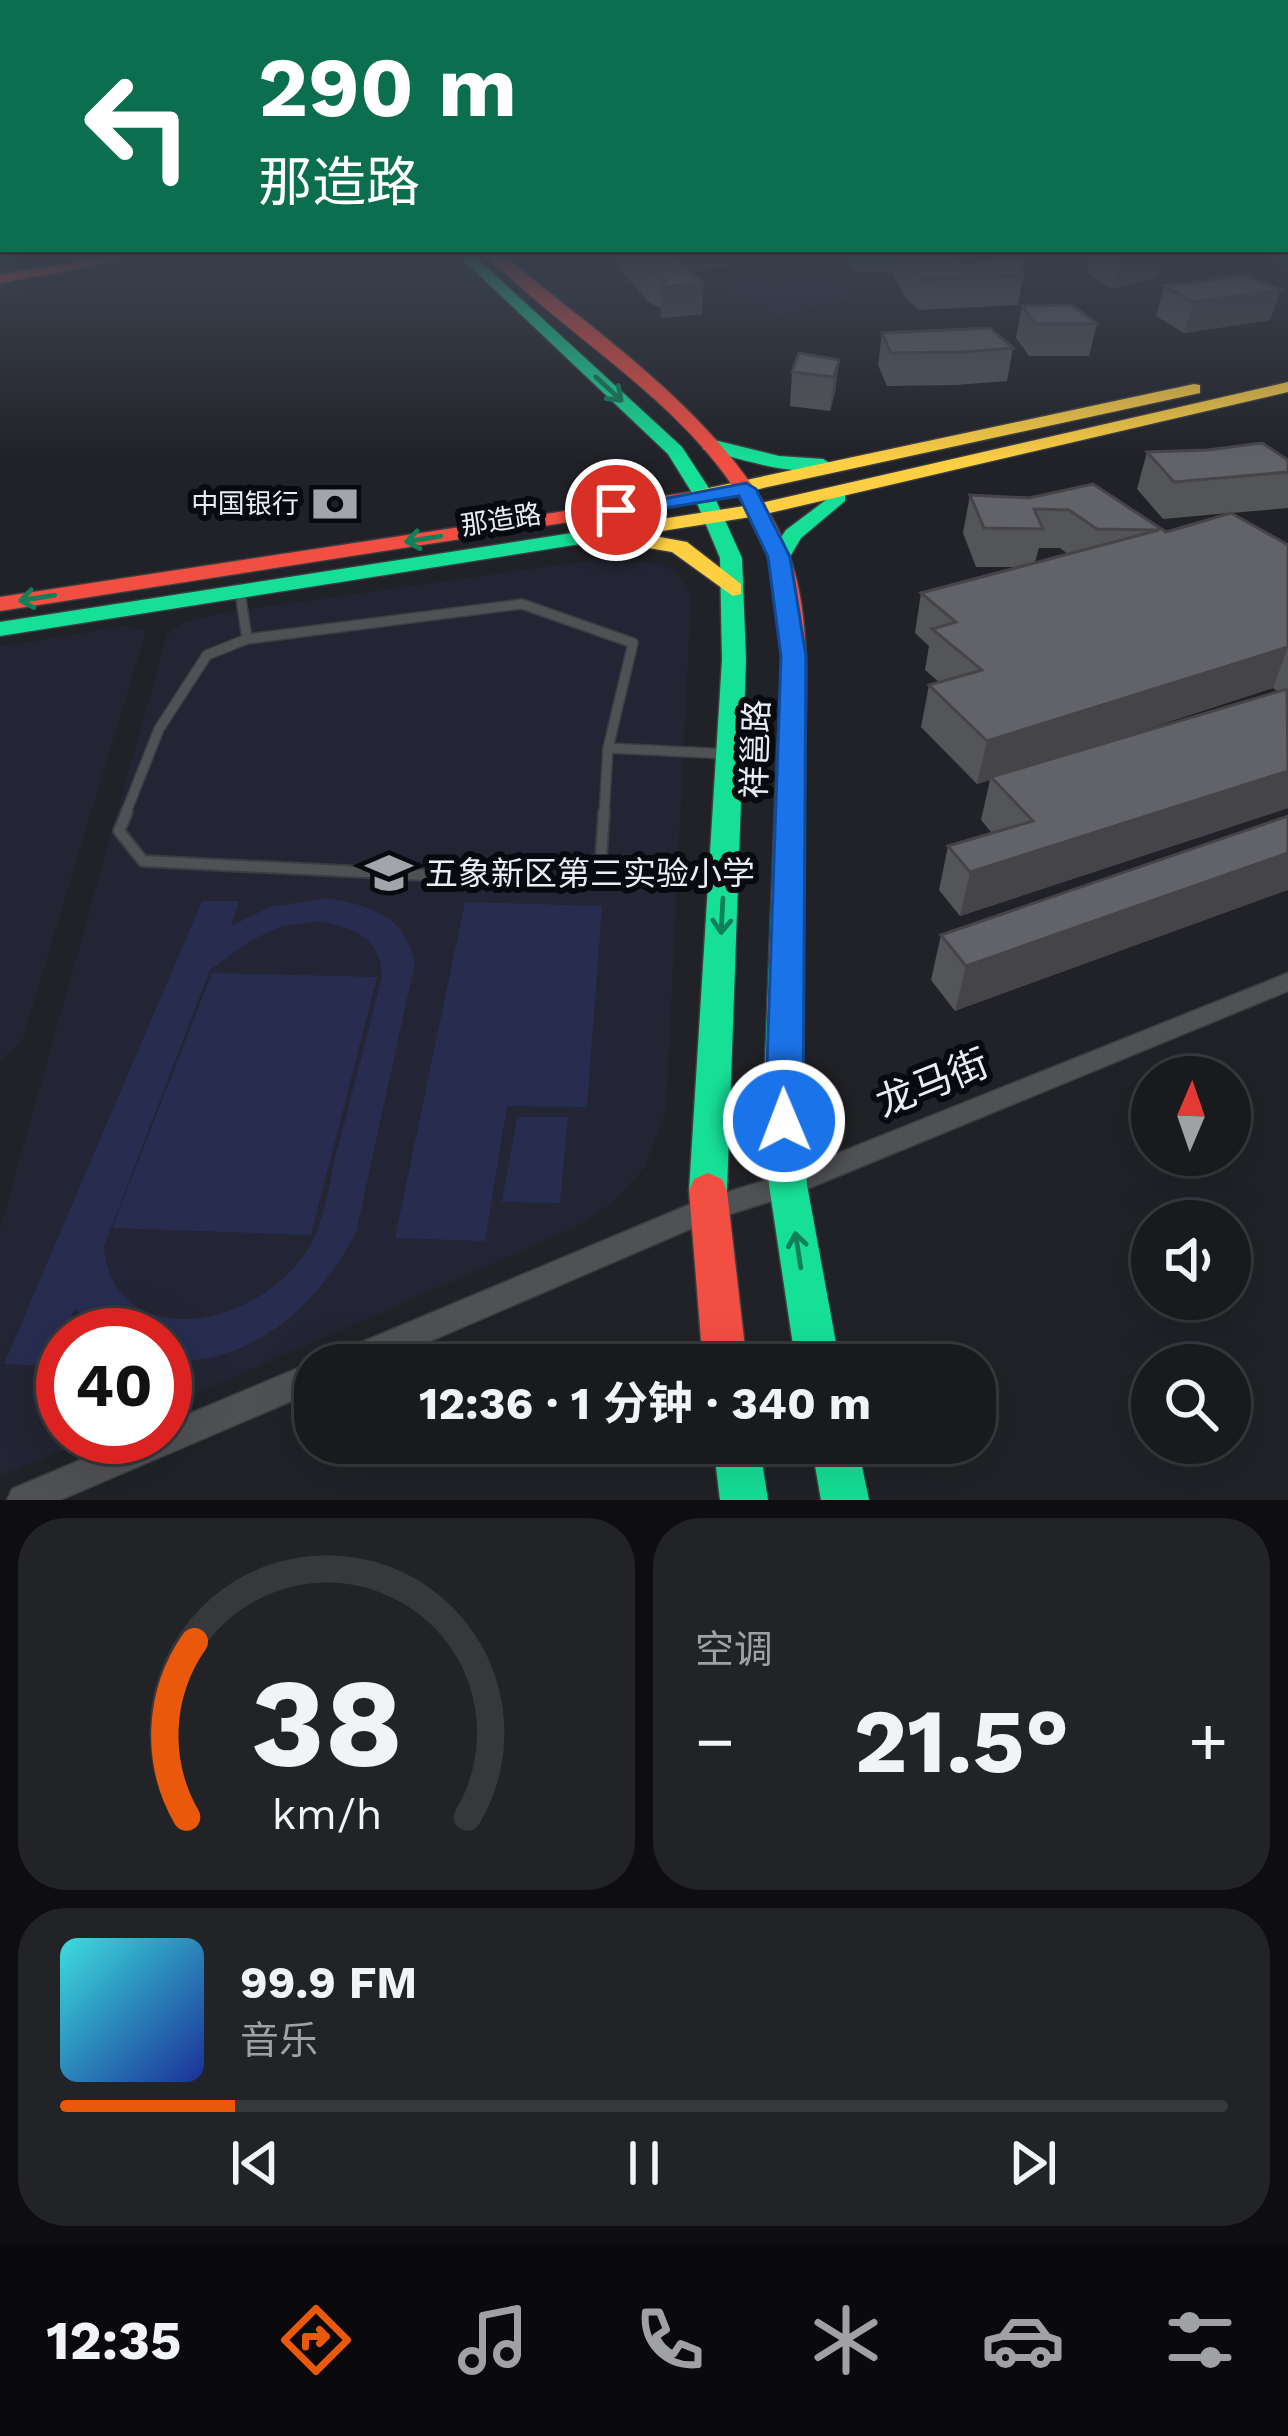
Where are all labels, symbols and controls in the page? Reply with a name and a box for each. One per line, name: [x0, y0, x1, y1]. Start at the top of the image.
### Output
text: 290 m: [258, 38, 517, 136]
icon: left: [60, 48, 216, 204]
text: 那造路: [258, 151, 420, 214]
one-way arrow: [594, 375, 623, 403]
pin: [565, 459, 667, 561]
icon: arrive: [583, 477, 649, 543]
bank icon: 中国银行: [310, 479, 360, 529]
place label: 中国银行: [191, 488, 299, 520]
street label: 那造路: [458, 498, 544, 542]
one-way arrow: [404, 528, 443, 551]
one-way arrow: [18, 587, 57, 610]
street label: 祥邕路: [734, 699, 777, 799]
school or university icon: 五象新区第三实验小学: [364, 848, 414, 898]
place label: 五象新区第三实验小学: [425, 854, 755, 893]
one-way arrow: [710, 896, 733, 935]
street label: 龙马街: [870, 1040, 995, 1125]
north arrow: [1131, 1056, 1251, 1176]
map controls: [1131, 1056, 1251, 1464]
position arrow: [721, 1058, 847, 1184]
button: sound: [1131, 1200, 1251, 1320]
one-way arrow: [786, 1231, 809, 1270]
speed limit sign: 40: [36, 1308, 192, 1464]
button: search: [1131, 1344, 1251, 1464]
text: 12:36 · 1 分钟 · 340 m: [419, 1377, 871, 1430]
text: 空调: [695, 1627, 773, 1672]
text: 38: [250, 1650, 403, 1796]
text: 21.5°: [854, 1688, 1069, 1794]
text: −: [695, 1703, 735, 1780]
text: +: [1188, 1703, 1228, 1780]
text: km/h: [271, 1789, 382, 1839]
text: 99.9 FM: [240, 1956, 417, 2009]
text: 音乐: [240, 2018, 318, 2063]
icon: previous: [222, 2130, 288, 2196]
icon: pause: [611, 2130, 677, 2196]
icon: next: [1000, 2130, 1066, 2196]
icon: directions: [274, 2298, 358, 2382]
icon: music: [451, 2298, 535, 2382]
icon: phone: [628, 2298, 712, 2382]
icon: climate: [804, 2298, 888, 2382]
icon: car: [981, 2298, 1065, 2382]
icon: filters: [1158, 2298, 1242, 2382]
text: 12:35: [46, 2309, 182, 2372]

